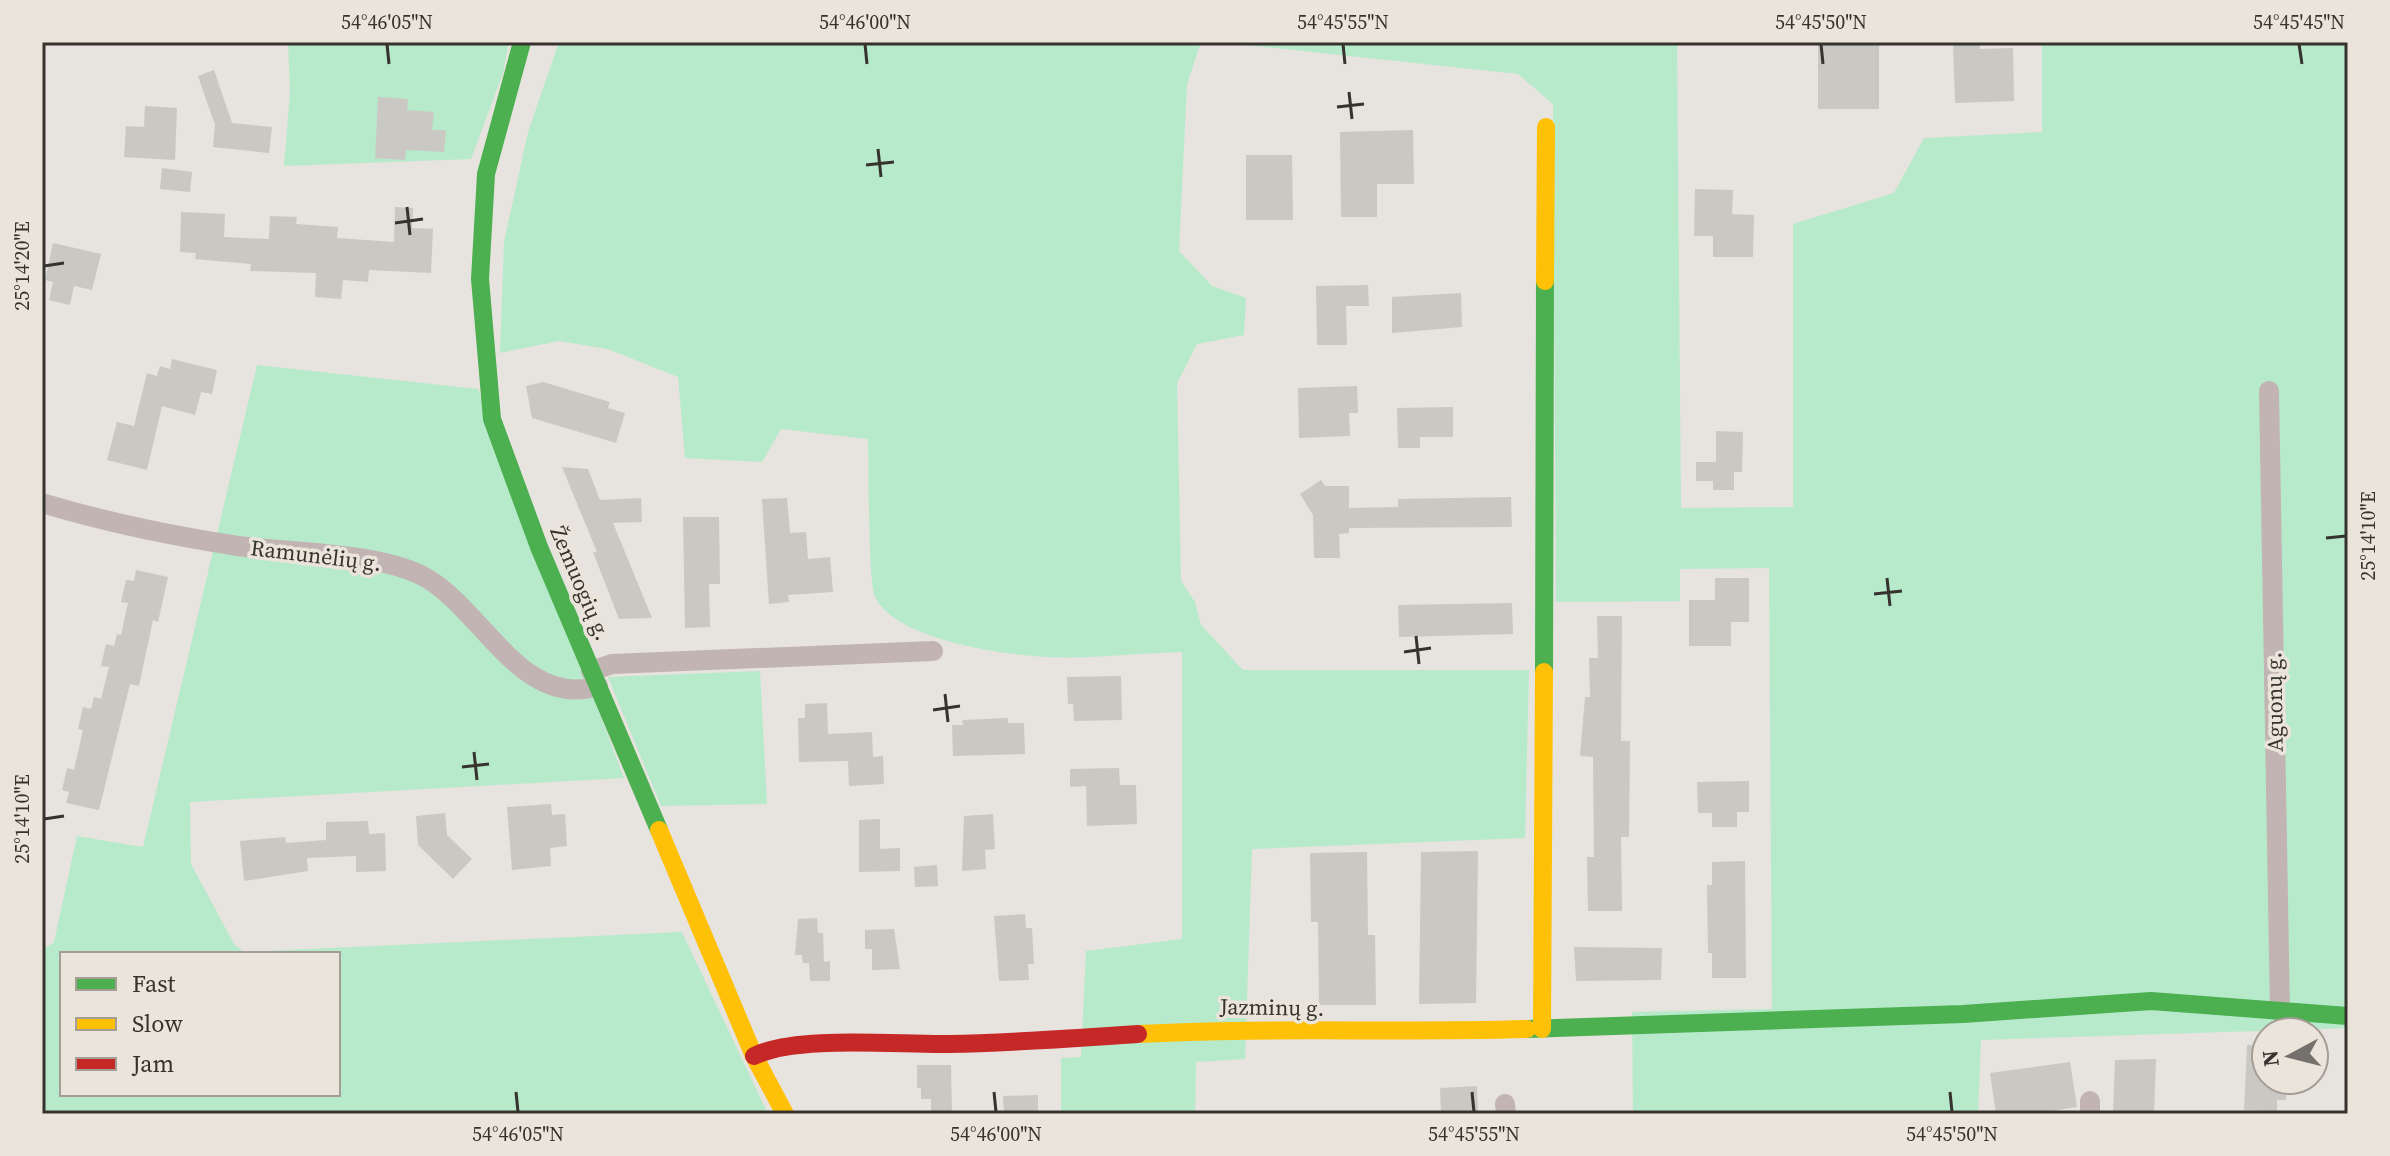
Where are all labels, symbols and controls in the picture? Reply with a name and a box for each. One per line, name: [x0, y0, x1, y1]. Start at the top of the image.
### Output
text: 54°46'05"N: [341, 8, 433, 36]
text: 54°46'00"N: [819, 8, 911, 36]
text: 54°45'55"N: [1297, 8, 1389, 36]
text: 54°45'50"N: [1775, 8, 1867, 36]
text: 54°45'45"N: [2253, 8, 2345, 36]
text: 25°14'20"E: [8, 221, 36, 311]
text: 25°14'10"E: [2354, 491, 2382, 581]
street label: Žemuogių g.: [543, 521, 619, 645]
street label: Ramunėlių g.: [249, 532, 383, 578]
street label: Aguonų g.: [2258, 652, 2290, 752]
text: 25°14'10"E: [8, 774, 36, 864]
legend: [60, 952, 340, 1096]
text: Fast: [132, 967, 176, 1000]
street label: Jazminų g.: [1219, 991, 1324, 1023]
text: Slow: [132, 1007, 183, 1040]
north arrow: [2250, 1016, 2330, 1096]
text: Jam: [131, 1047, 174, 1080]
text: N: [2254, 1049, 2286, 1068]
text: 54°46'05"N: [472, 1120, 564, 1148]
text: 54°46'00"N: [950, 1120, 1042, 1148]
text: 54°45'55"N: [1428, 1120, 1520, 1148]
text: 54°45'50"N: [1906, 1120, 1998, 1148]

